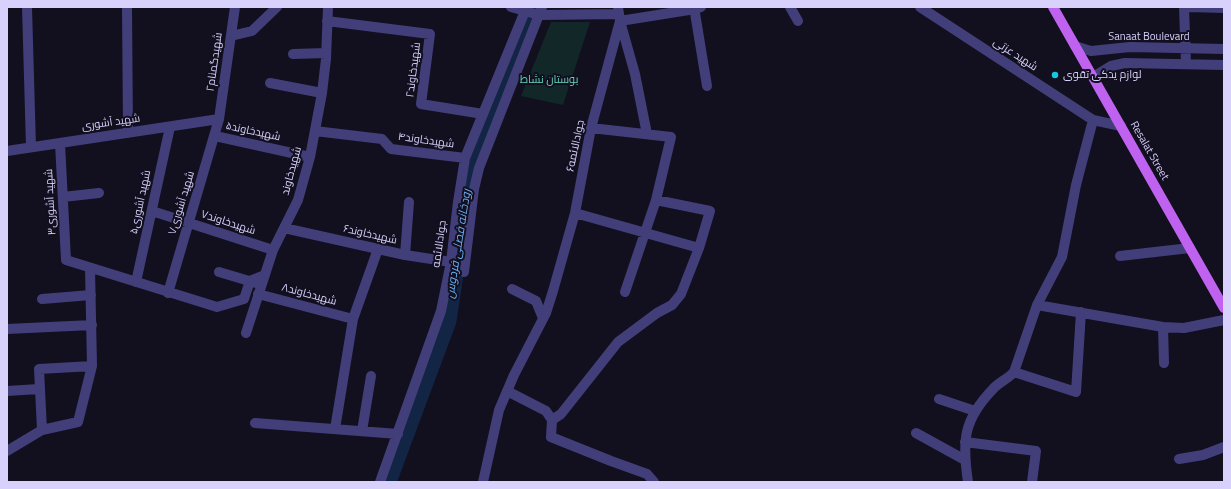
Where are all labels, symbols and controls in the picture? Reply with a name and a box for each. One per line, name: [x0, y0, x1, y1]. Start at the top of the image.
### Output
street label: Sanaat Boulevard: [1108, 30, 1190, 44]
street label: شهیدگمنام۲: [204, 32, 226, 92]
street label: شهید عزتی: [990, 36, 1040, 74]
street label: شهیدخاوند۲: [404, 42, 424, 98]
place label: لوازم یدکی تقوی: [1063, 68, 1142, 82]
marker: لوازم یدکی تقوی: [1050, 70, 1060, 80]
park label: بوستان نشاط: [520, 73, 578, 87]
street label: شهید آشوری: [81, 112, 141, 134]
street label: جوادالائمه۶: [564, 119, 588, 173]
street label: Resalat Street: [1127, 119, 1171, 183]
street label: شهیدخاوند۵: [224, 120, 282, 144]
street label: شهیدخاوند۴: [397, 131, 455, 151]
street label: شهیدخاوند: [279, 145, 305, 197]
street label: شهید آشوری۳: [43, 168, 59, 236]
street label: شهید آشوری۵: [128, 169, 154, 235]
street label: شهید آشوری۷: [166, 170, 198, 236]
water label: رودخانه فصلی فردوس: [443, 188, 475, 300]
street label: شهیدخاوند۷: [199, 208, 257, 238]
street label: جوادالائمه: [430, 220, 450, 268]
street label: شهیدخاوند۶: [342, 222, 398, 248]
street label: شهیدخاوند۸: [280, 281, 338, 309]

